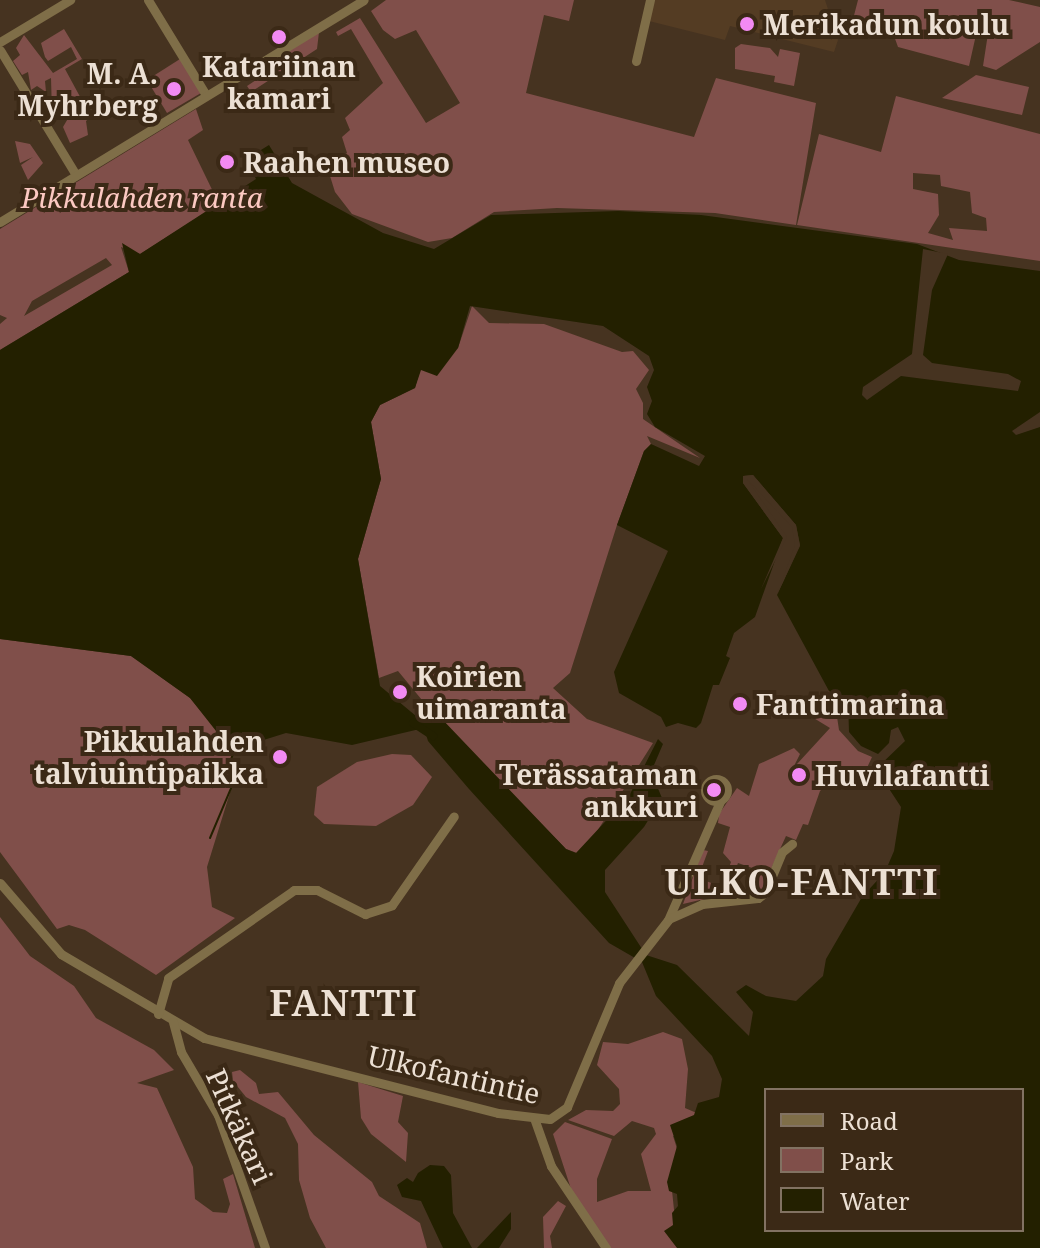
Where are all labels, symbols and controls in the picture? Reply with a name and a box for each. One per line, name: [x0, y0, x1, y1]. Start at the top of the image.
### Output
place label: Merikadun koulu: [763, 7, 1009, 41]
marker: Merikadun koulu: [738, 15, 756, 33]
marker: Katariinan kamari: [270, 28, 288, 46]
place label: Katariinan kamari: [202, 49, 356, 115]
place label: M. A. Myhrberg: [17, 56, 158, 122]
marker: M. A. Myhrberg: [165, 80, 183, 98]
place label: Raahen museo: [243, 145, 450, 179]
marker: Raahen museo: [218, 153, 236, 171]
park label: Pikkulahden ranta: [21, 180, 263, 214]
place label: Koirien uimaranta: [416, 659, 567, 725]
marker: Koirien uimaranta: [391, 683, 409, 701]
place label: Fanttimarina: [756, 687, 945, 721]
marker: Fanttimarina: [731, 695, 749, 713]
place label: Pikkulahden talviuintipaikka: [34, 724, 264, 790]
marker: Pikkulahden talviuintipaikka: [271, 748, 289, 766]
place label: Terässataman ankkuri: [499, 757, 698, 823]
place label: Huvilafantti: [815, 758, 989, 792]
marker: Huvilafantti: [790, 766, 808, 784]
marker: Terässataman ankkuri: [705, 781, 723, 799]
district label: ULKO-FANTTI: [665, 860, 939, 904]
district label: FANTTI: [270, 981, 418, 1025]
street label: Ulkofantintie: [365, 1038, 543, 1110]
street label: Pitkäkari: [200, 1063, 280, 1189]
legend: [764, 1088, 1024, 1232]
text: Road: [840, 1104, 898, 1137]
text: Park: [840, 1144, 893, 1177]
text: Water: [840, 1184, 910, 1217]

